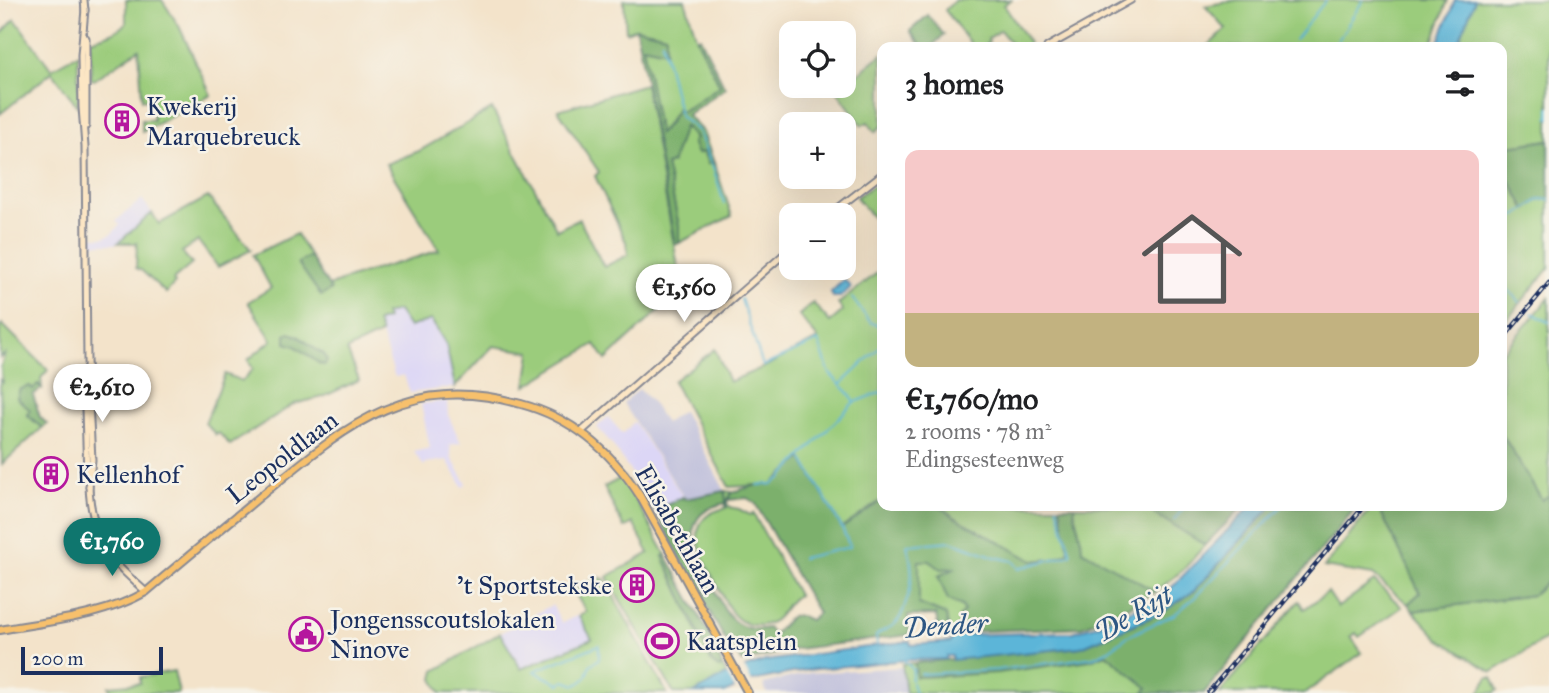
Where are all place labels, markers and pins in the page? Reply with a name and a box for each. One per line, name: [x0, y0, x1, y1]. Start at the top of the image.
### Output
place label: Kwekerij Marquebreuck: [146, 90, 301, 152]
building icon: Kwekerij Marquebreuck: [103, 102, 141, 140]
pin: €1,560: [627, 264, 741, 324]
pin: €2,610: [45, 364, 159, 424]
building icon: Kellenhof: [32, 455, 70, 493]
place label: Kellenhof: [76, 458, 184, 490]
pin: €1,760: [55, 518, 169, 578]
building icon: 't Sportstekske: [618, 566, 656, 604]
place label: 't Sportstekske: [457, 569, 612, 601]
place label: Jongensscoutslokalen Ninove: [327, 603, 555, 665]
public building icon: Jongensscoutslokalen Ninove: [287, 615, 325, 653]
sports icon: Kaatsplein: [643, 622, 681, 660]
place label: Kaatsplein: [686, 625, 797, 657]

